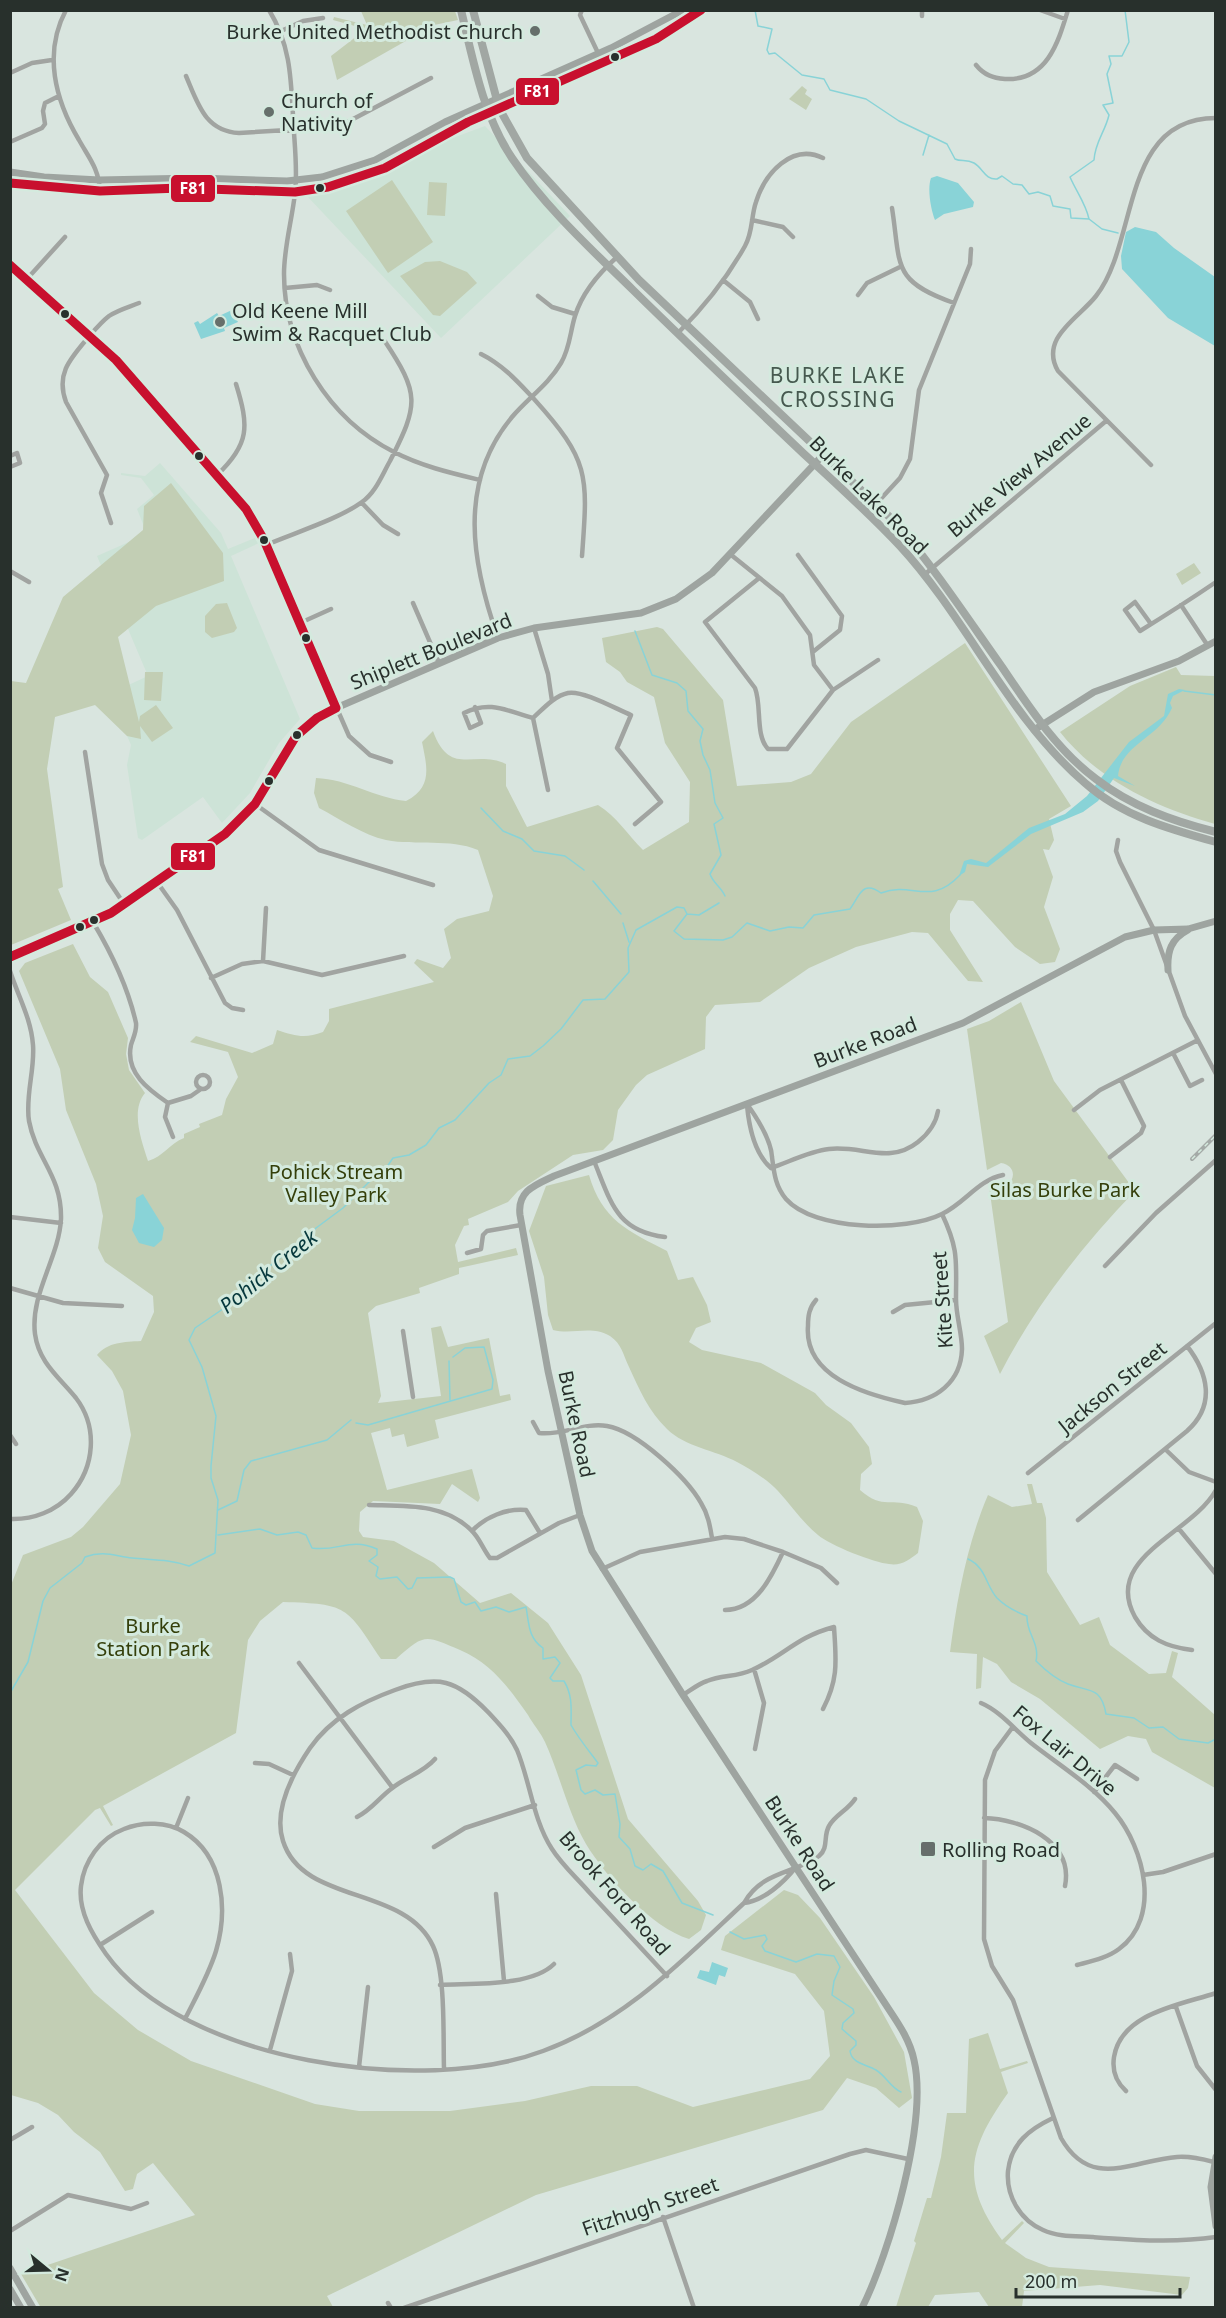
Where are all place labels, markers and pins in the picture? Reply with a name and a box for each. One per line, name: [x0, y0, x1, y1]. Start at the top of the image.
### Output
place label: Burke United Methodist Church: [226, 18, 523, 45]
marker: Burke United Methodist Church: [528, 24, 542, 38]
unlabelled marker: [609, 51, 621, 63]
place label: Church of Nativity: [281, 87, 373, 137]
marker: Church of Nativity: [262, 105, 276, 119]
unlabelled marker: [314, 182, 326, 194]
place label: Old Keene Mill Swim & Racquet Club: [232, 297, 432, 347]
unlabelled marker: [59, 308, 71, 320]
marker: Old Keene Mill Swim & Racquet Club: [213, 315, 227, 329]
unlabelled marker: [193, 450, 205, 462]
unlabelled marker: [258, 534, 270, 546]
unlabelled marker: [300, 632, 312, 644]
unlabelled marker: [291, 729, 303, 741]
unlabelled marker: [263, 775, 275, 787]
unlabelled marker: [88, 914, 100, 926]
unlabelled marker: [74, 921, 86, 933]
place label: Rolling Road: [942, 1836, 1060, 1863]
marker: Rolling Road: [919, 1840, 937, 1858]

